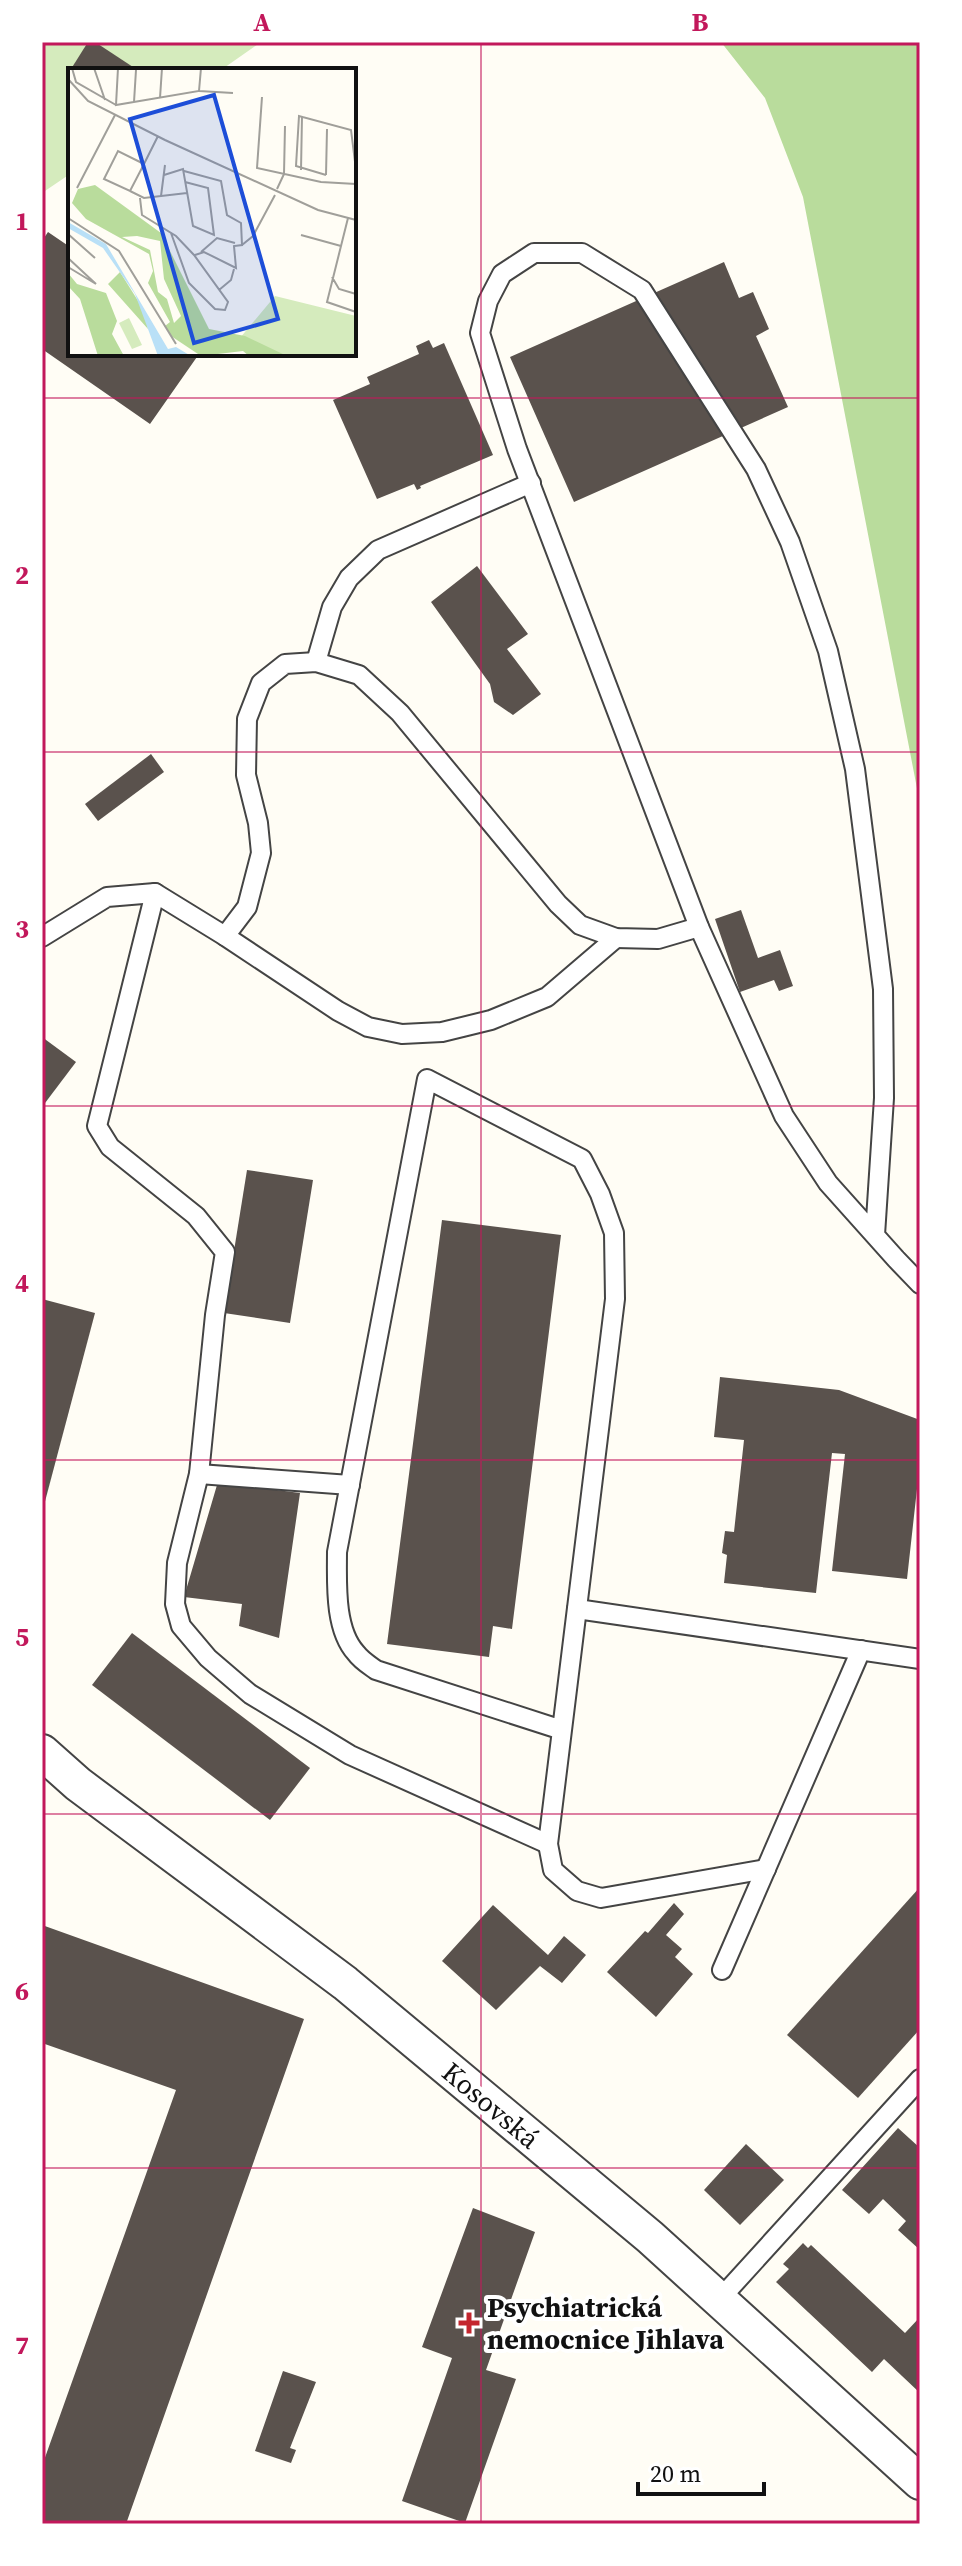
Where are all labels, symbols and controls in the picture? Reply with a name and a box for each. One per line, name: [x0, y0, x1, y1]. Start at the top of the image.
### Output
text: A: [253, 4, 271, 40]
text: B: [692, 4, 709, 40]
inset map: [68, 68, 356, 356]
text: 1: [15, 203, 29, 239]
text: 2: [15, 557, 29, 593]
text: 3: [15, 911, 29, 947]
text: 4: [15, 1265, 29, 1301]
text: 5: [15, 1619, 29, 1655]
text: 6: [15, 1973, 29, 2009]
street label: Kosovská: [434, 2053, 548, 2157]
place label: Psychiatrická nemocnice Jihlava: [487, 2288, 724, 2358]
marker: Psychiatrická nemocnice Jihlava: [458, 2312, 480, 2334]
text: 7: [15, 2327, 29, 2363]
scale bar: [638, 2446, 764, 2496]
text: 20 m: [650, 2457, 701, 2490]

